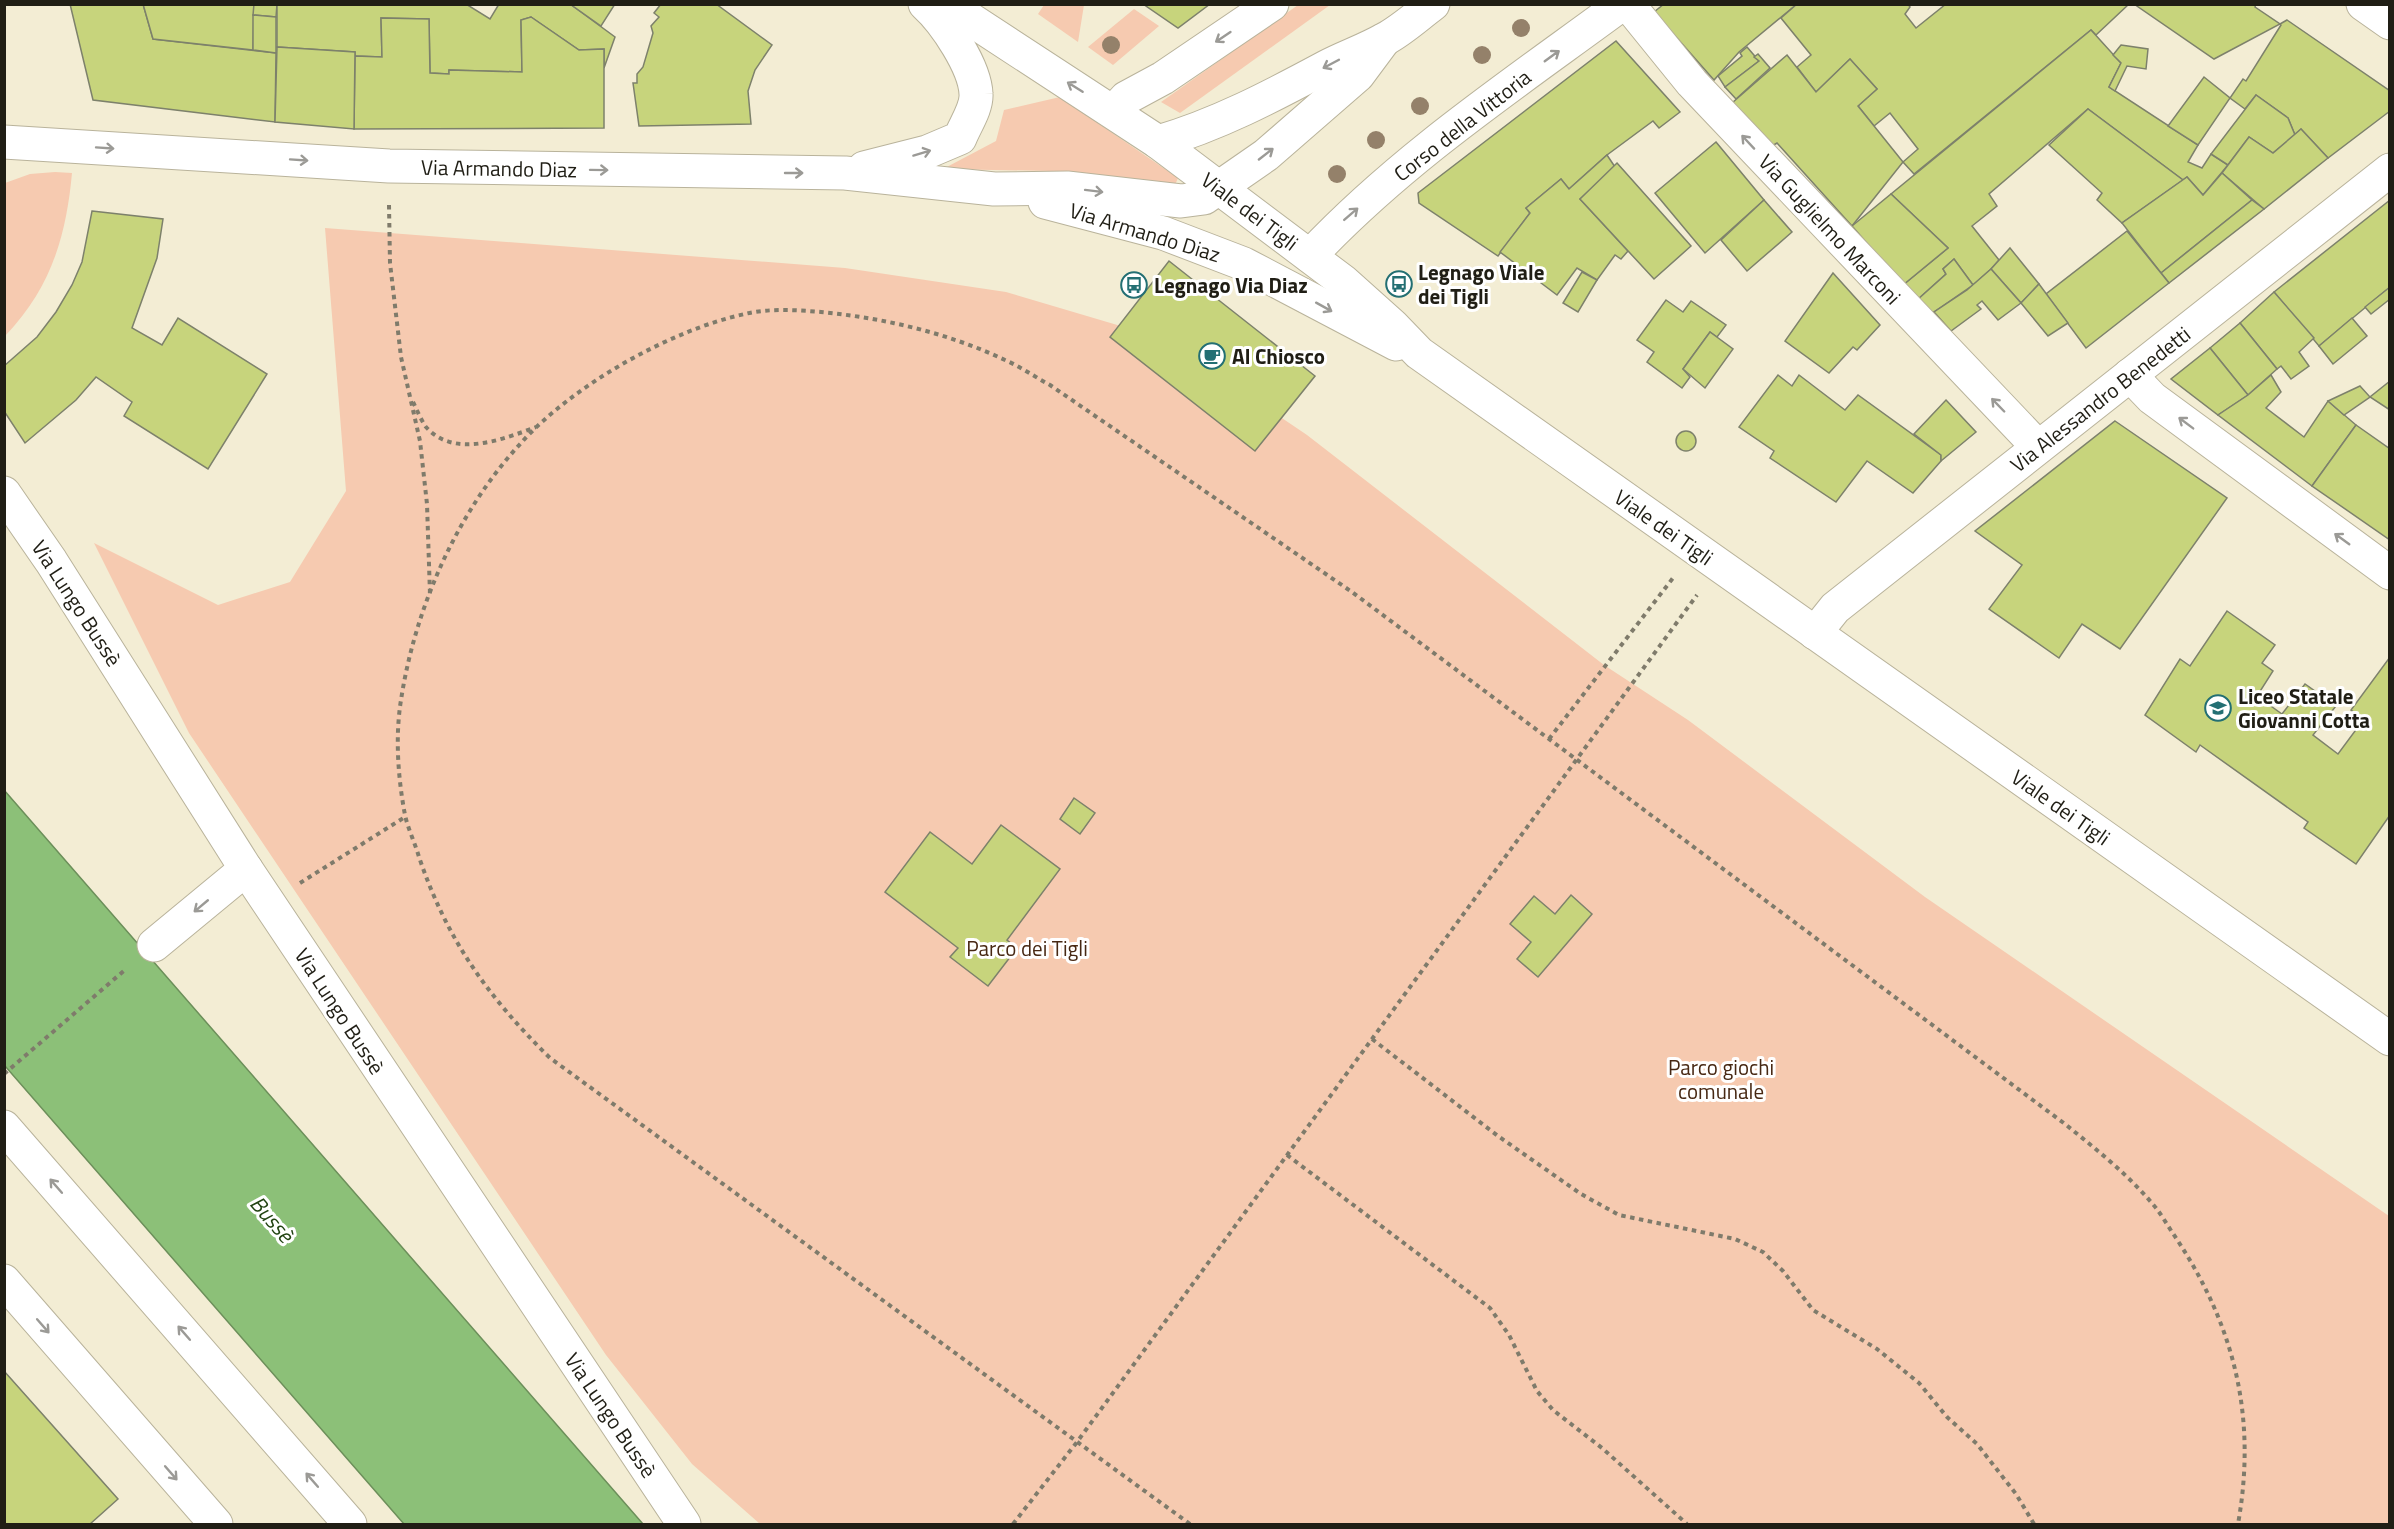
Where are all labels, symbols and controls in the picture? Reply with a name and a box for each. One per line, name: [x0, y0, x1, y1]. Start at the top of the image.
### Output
one-way arrow: [1215, 31, 1232, 44]
one-way arrow: [1544, 50, 1560, 62]
one-way arrow: [1323, 58, 1340, 70]
street label: Corso della Vittoria: [1386, 61, 1538, 189]
one-way arrow: [1067, 81, 1084, 93]
one-way arrow: [1741, 135, 1755, 150]
one-way arrow: [94, 142, 114, 153]
street label: Via Guglielmo Marconi: [1751, 146, 1909, 312]
one-way arrow: [912, 147, 931, 158]
one-way arrow: [1258, 148, 1274, 161]
street label: Via Armando Diaz: [421, 151, 577, 185]
one-way arrow: [289, 155, 309, 166]
one-way arrow: [589, 164, 609, 176]
street label: Viale dei Tigli: [1195, 164, 1305, 258]
one-way arrow: [784, 167, 804, 179]
one-way arrow: [1084, 186, 1104, 197]
street label: Via Armando Diaz: [1066, 194, 1224, 270]
one-way arrow: [1343, 207, 1358, 221]
place label: Legnago Viale dei Tigli: [1418, 256, 1544, 312]
place label: Legnago Via Diaz: [1154, 269, 1308, 301]
bus stop icon: Legnago Viale dei Tigli: [1384, 269, 1414, 299]
bus stop icon: Legnago Via Diaz: [1119, 270, 1149, 300]
one-way arrow: [1315, 302, 1333, 313]
street label: Via Alessandro Benedetti: [2003, 318, 2197, 480]
place label: Al Chiosco: [1232, 340, 1325, 372]
cafe icon: Al Chiosco: [1197, 341, 1227, 371]
one-way arrow: [1991, 398, 2005, 413]
one-way arrow: [2178, 416, 2194, 429]
street label: Viale dei Tigli: [1608, 481, 1720, 573]
street label: Via Lungo Bussè: [24, 533, 130, 673]
one-way arrow: [2335, 533, 2351, 545]
place label: Liceo Statale Giovanni Cotta: [2238, 680, 2370, 736]
school or university icon: Liceo Statale Giovanni Cotta: [2203, 693, 2233, 723]
street label: Viale dei Tigli: [2005, 761, 2117, 853]
one-way arrow: [194, 899, 209, 913]
park label: Parco dei Tigli: [966, 932, 1088, 964]
street label: Via Lungo Bussè: [287, 941, 393, 1081]
park label: Parco giochi comunale: [1668, 1051, 1774, 1107]
one-way arrow: [49, 1179, 63, 1194]
water label: Bussè: [242, 1188, 303, 1251]
one-way arrow: [36, 1318, 50, 1333]
one-way arrow: [177, 1326, 191, 1341]
street label: Via Lungo Bussè: [557, 1346, 665, 1484]
one-way arrow: [164, 1465, 178, 1480]
one-way arrow: [305, 1473, 319, 1488]

